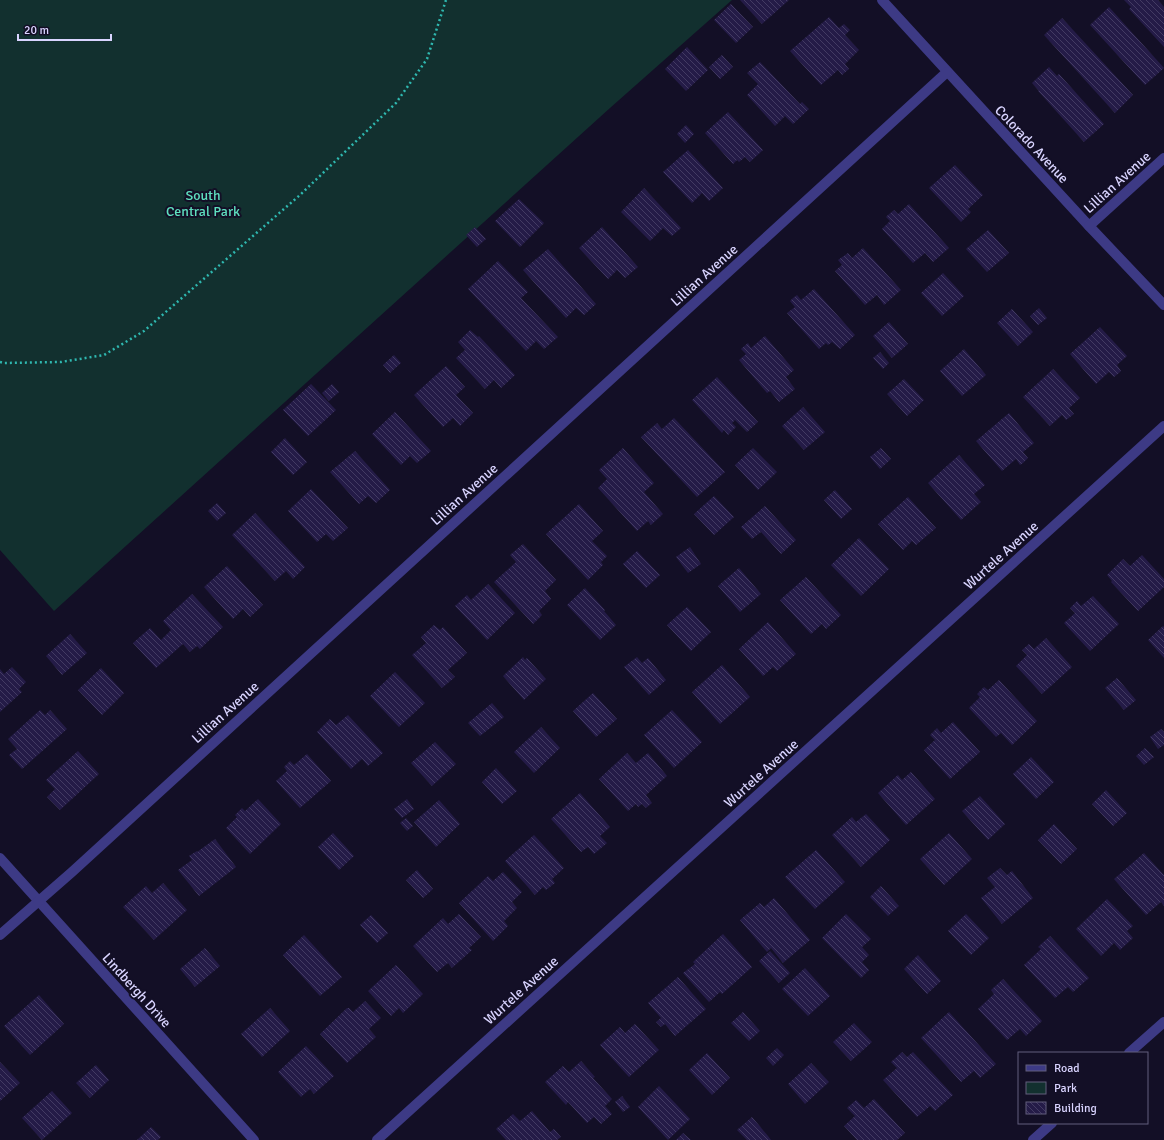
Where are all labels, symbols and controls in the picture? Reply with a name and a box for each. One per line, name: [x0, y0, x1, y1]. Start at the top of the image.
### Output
scale bar: [18, 16, 111, 42]
text: 20 m: [24, 23, 49, 38]
street label: Colorado Avenue: [991, 102, 1072, 187]
street label: Lillian Avenue: [1080, 148, 1154, 217]
park label: South Central Park: [166, 187, 240, 220]
street label: Lillian Avenue: [667, 241, 741, 310]
street label: Lillian Avenue: [427, 460, 501, 529]
street label: Wurtele Avenue: [961, 518, 1042, 593]
street label: Lillian Avenue: [188, 678, 262, 747]
street label: Wurtele Avenue: [721, 736, 802, 811]
street label: Lindbergh Drive: [99, 949, 175, 1031]
street label: Wurtele Avenue: [481, 953, 562, 1028]
legend: [1018, 1052, 1148, 1124]
text: Road: [1054, 1061, 1080, 1076]
text: Park: [1054, 1081, 1077, 1096]
text: Building: [1054, 1101, 1097, 1116]

